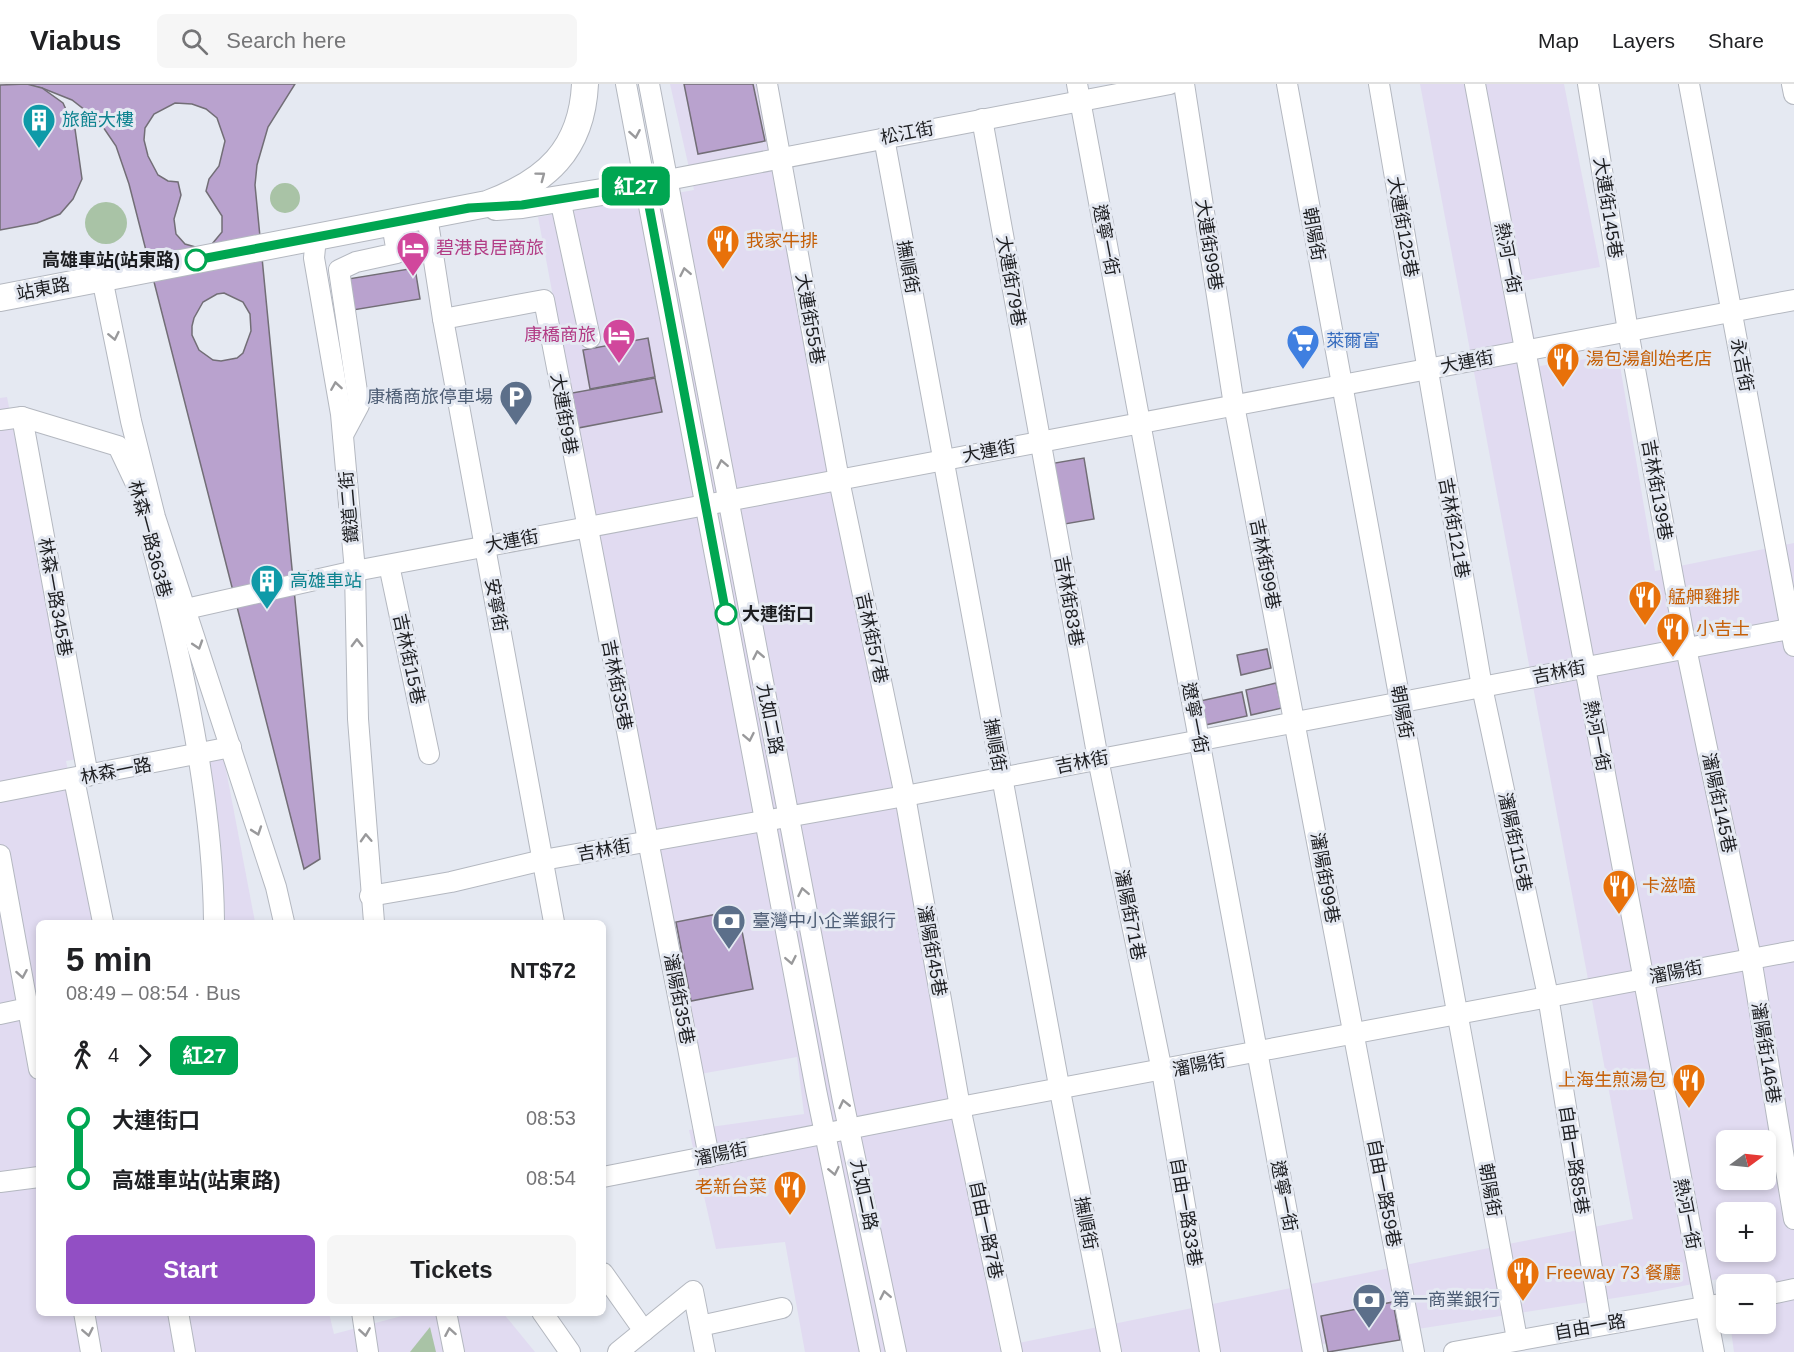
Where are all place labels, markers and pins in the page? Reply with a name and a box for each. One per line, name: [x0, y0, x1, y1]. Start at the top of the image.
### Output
building icon: 旅館大樓: [21, 102, 57, 149]
place label: 旅館大樓: [62, 110, 134, 130]
restaurant icon: 我家牛排: [705, 223, 741, 270]
hotel icon: 碧港良居商旅: [395, 230, 431, 277]
place label: 我家牛排: [746, 231, 818, 251]
place label: 碧港良居商旅: [436, 238, 544, 258]
marker: 高雄車站(站東路): [185, 249, 207, 271]
place label: 高雄車站(站東路): [42, 250, 180, 270]
hotel icon: 康橋商旅: [601, 317, 637, 364]
supermarket icon: 萊爾富: [1285, 323, 1321, 370]
place label: 康橋商旅: [524, 325, 596, 345]
place label: 萊爾富: [1326, 331, 1380, 351]
restaurant icon: 湯包湯創始老店: [1545, 341, 1581, 388]
place label: 湯包湯創始老店: [1586, 349, 1712, 369]
parking icon: 康橋商旅停車場: [498, 379, 534, 426]
place label: 康橋商旅停車場: [367, 387, 493, 407]
building icon: 高雄車站: [249, 563, 285, 610]
place label: 高雄車站: [290, 571, 362, 591]
restaurant icon: 艋舺雞排: [1627, 579, 1663, 626]
place label: 艋舺雞排: [1668, 587, 1740, 607]
marker: 大連街口: [715, 603, 737, 625]
place label: 大連街口: [742, 604, 814, 624]
restaurant icon: 小吉士: [1655, 611, 1691, 658]
place label: 小吉士: [1696, 619, 1750, 639]
restaurant icon: 卡滋嗑: [1601, 868, 1637, 915]
place label: 卡滋嗑: [1642, 876, 1696, 896]
bank icon: 臺灣中小企業銀行: [711, 903, 747, 950]
place label: 臺灣中小企業銀行: [752, 911, 896, 931]
restaurant icon: 上海生煎湯包: [1671, 1062, 1707, 1109]
place label: 上海生煎湯包: [1558, 1070, 1666, 1090]
restaurant icon: 老新台菜: [772, 1169, 808, 1216]
place label: 老新台菜: [695, 1177, 767, 1197]
restaurant icon: Freeway 73 餐廳: [1505, 1255, 1541, 1302]
place label: Freeway 73 餐廳: [1546, 1263, 1681, 1283]
bank icon: 第一商業銀行: [1351, 1282, 1387, 1329]
place label: 第一商業銀行: [1392, 1290, 1500, 1310]

